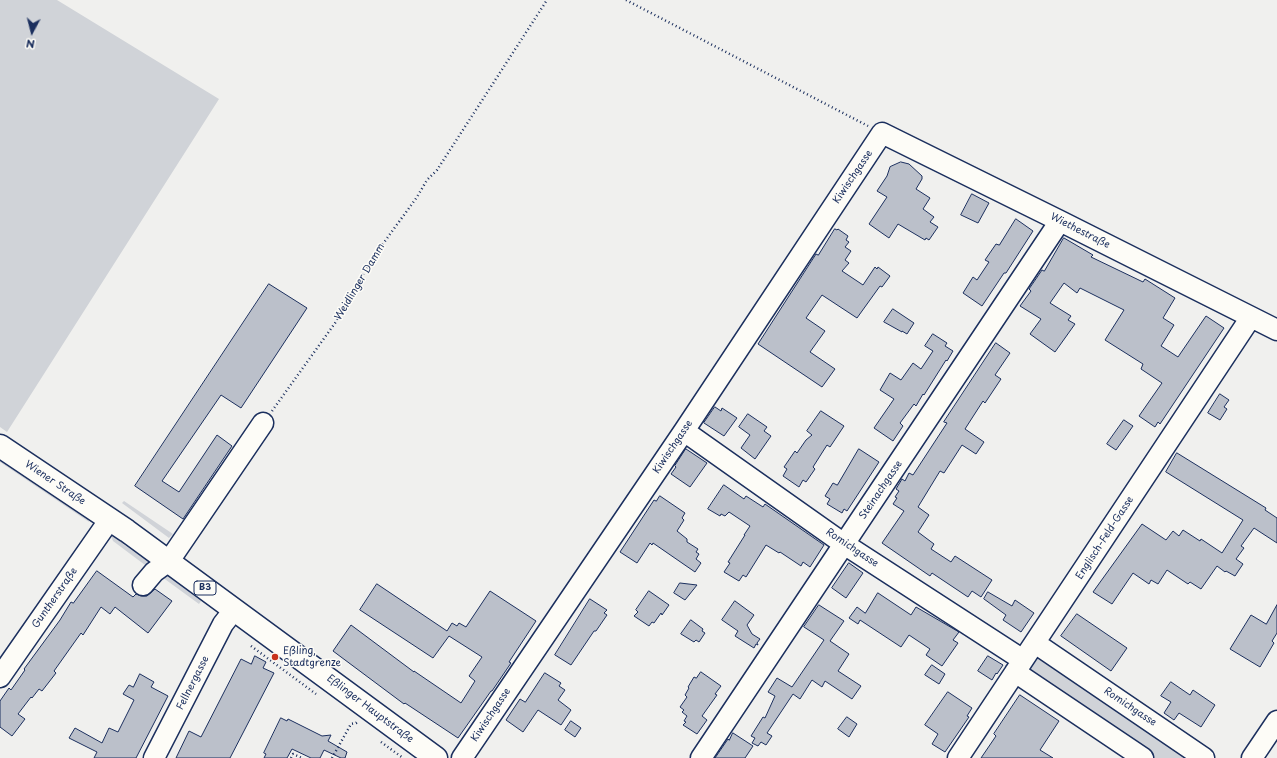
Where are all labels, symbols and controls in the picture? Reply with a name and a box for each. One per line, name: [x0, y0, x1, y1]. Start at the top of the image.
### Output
north arrow: [12, 12, 52, 52]
text: N: [25, 35, 36, 53]
street label: Kiwischgasse: [831, 148, 875, 206]
street label: Wiethestraße: [1048, 211, 1112, 251]
street label: Weidlinger Damm: [332, 242, 388, 322]
street label: Kiwischgasse: [651, 418, 695, 476]
street label: Wiener Straße: [22, 458, 88, 508]
street label: Steinachgasse: [857, 458, 905, 522]
street label: Englisch-Feld-Gasse: [1074, 494, 1136, 582]
street label: Romichgasse: [823, 526, 881, 570]
street label: Guntherstraße: [30, 565, 80, 631]
road number: B3: [194, 581, 216, 595]
place label: Eßling, Stadtgrenze: [283, 645, 341, 668]
marker: Eßling, Stadtgrenze: [270, 652, 280, 662]
street label: Fellnergasse: [174, 654, 212, 712]
street label: Eßlinger Hauptstraße: [324, 672, 416, 746]
street label: Romichgasse: [1101, 685, 1159, 729]
street label: Kiwischgasse: [469, 686, 513, 744]

